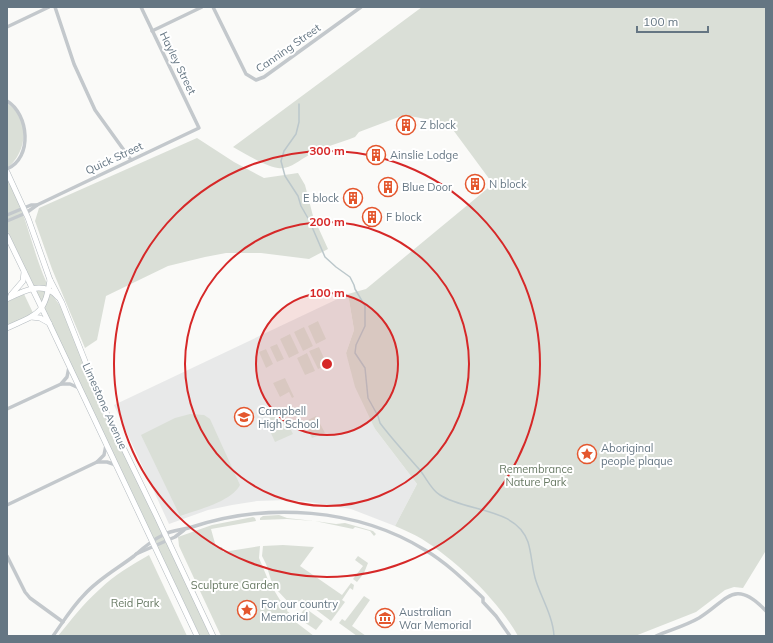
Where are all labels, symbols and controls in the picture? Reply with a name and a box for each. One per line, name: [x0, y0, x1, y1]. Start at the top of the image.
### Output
scale bar: [637, 8, 708, 34]
text: 100 m: [643, 14, 678, 29]
street label: Canning Street: [253, 20, 323, 75]
street label: Hayley Street: [157, 29, 199, 97]
building icon: Z block: [395, 114, 417, 136]
place label: Z block: [420, 118, 456, 132]
street label: Quick Street: [83, 139, 145, 177]
text: 300 m: [309, 143, 345, 158]
building icon: Ainslie Lodge: [365, 144, 387, 166]
place label: Ainslie Lodge: [390, 148, 458, 162]
building icon: N block: [464, 173, 486, 195]
building icon: Blue Door: [377, 176, 399, 198]
place label: N block: [489, 177, 527, 191]
place label: Blue Door: [402, 180, 452, 194]
building icon: E block: [342, 187, 364, 209]
place label: E block: [303, 191, 339, 205]
building icon: F block: [361, 206, 383, 228]
place label: F block: [386, 210, 422, 224]
text: 200 m: [309, 214, 345, 229]
text: 100 m: [309, 285, 345, 300]
centre of rings: [320, 357, 334, 371]
street label: Limestone Avenue: [80, 361, 130, 451]
place label: Campbell High School: [258, 404, 319, 431]
school or university icon: Campbell High School: [233, 406, 255, 428]
place label: Aboriginal people plaque: [601, 441, 673, 468]
place icon: Aboriginal people plaque: [576, 443, 598, 465]
park label: Remembrance Nature Park: [499, 462, 573, 489]
park label: Sculpture Garden: [191, 578, 279, 592]
park label: Reid Park: [111, 596, 160, 610]
place label: For our country Memorial: [261, 597, 338, 624]
place icon: For our country Memorial: [236, 599, 258, 621]
place label: Australian War Memorial: [399, 605, 471, 632]
museum icon: Australian War Memorial: [374, 607, 396, 629]

